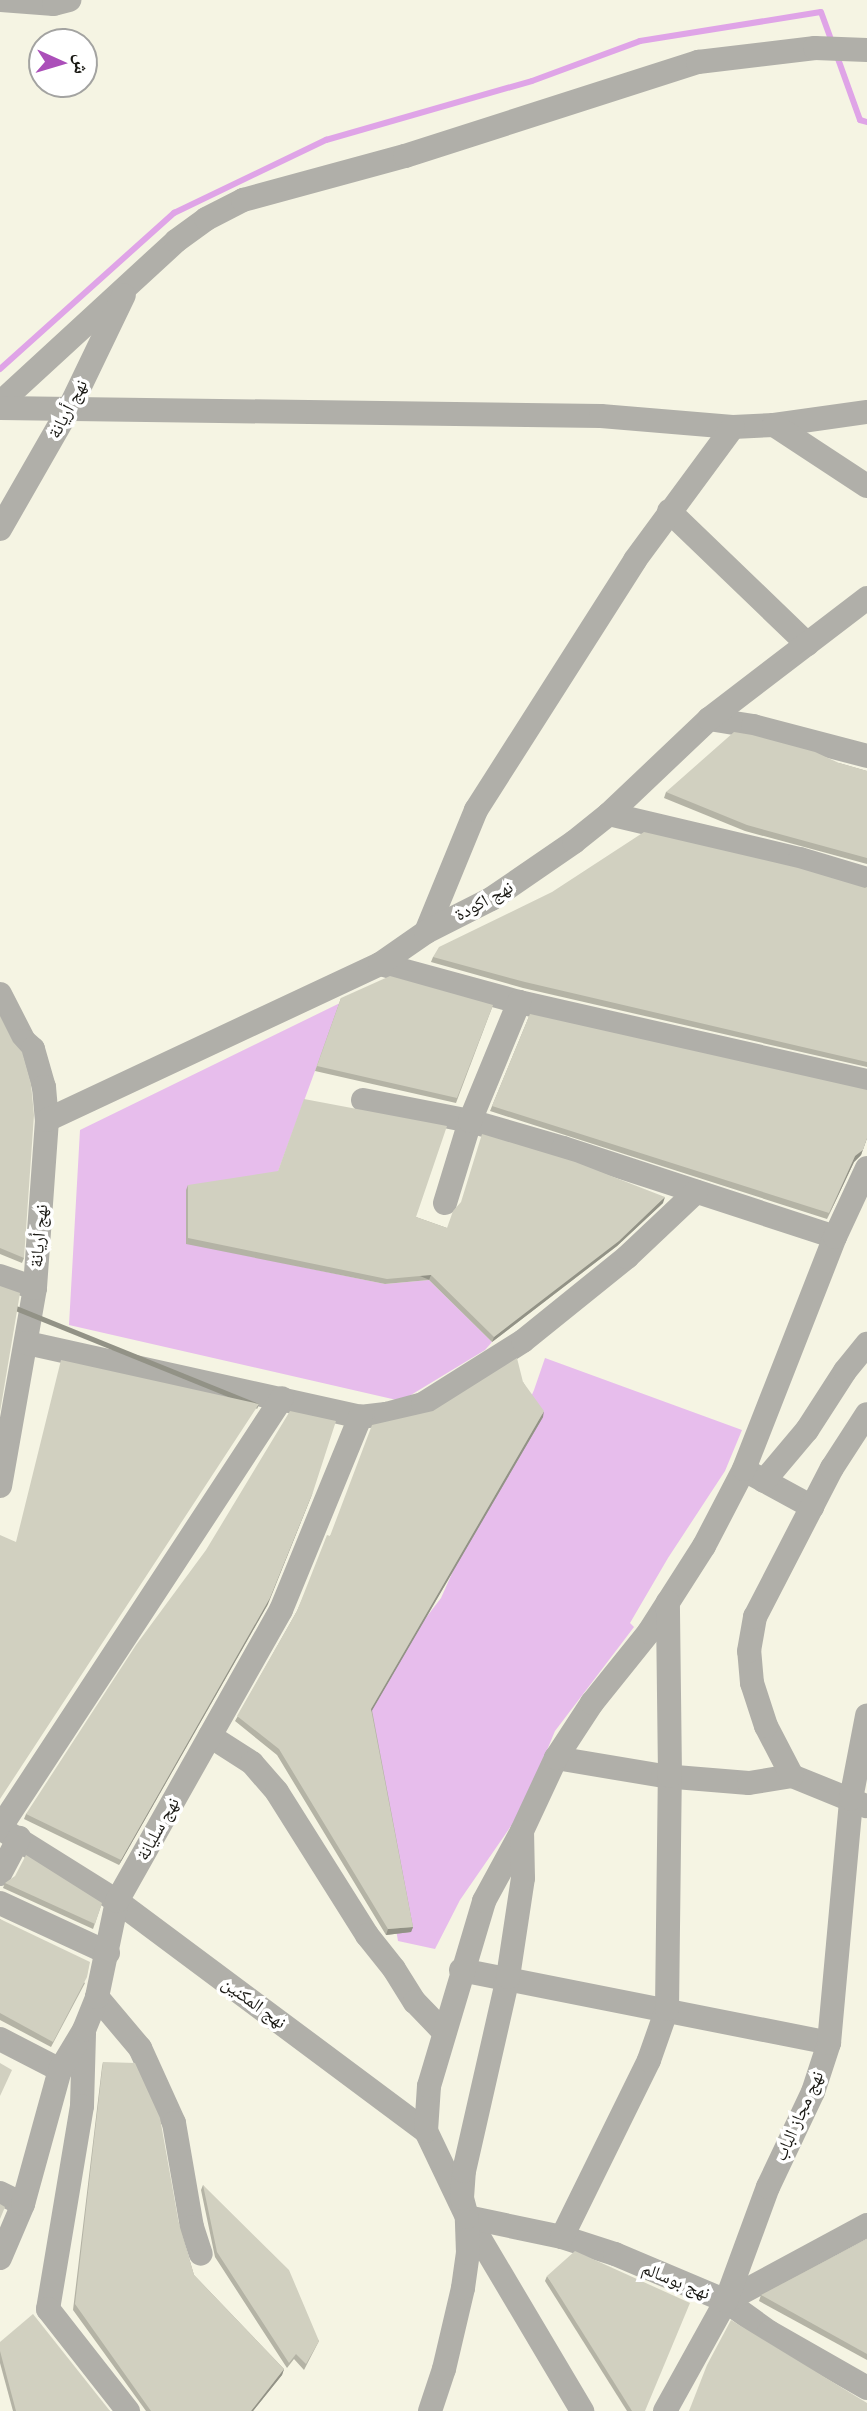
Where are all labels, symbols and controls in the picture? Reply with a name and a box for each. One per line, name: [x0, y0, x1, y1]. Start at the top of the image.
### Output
north arrow: [28, 28, 98, 98]
text: ش: [70, 53, 94, 75]
street label: نهج أريانة: [44, 376, 92, 442]
street label: نهج اكودة: [451, 876, 517, 926]
street label: نهج أريانة: [25, 1203, 53, 1269]
street label: نهج سليانة: [132, 1794, 184, 1864]
street label: نهج المكنين: [218, 1972, 290, 2034]
street label: نهج مجاز الباب: [770, 2068, 828, 2164]
street label: نهج بوسالم: [639, 2258, 713, 2304]

